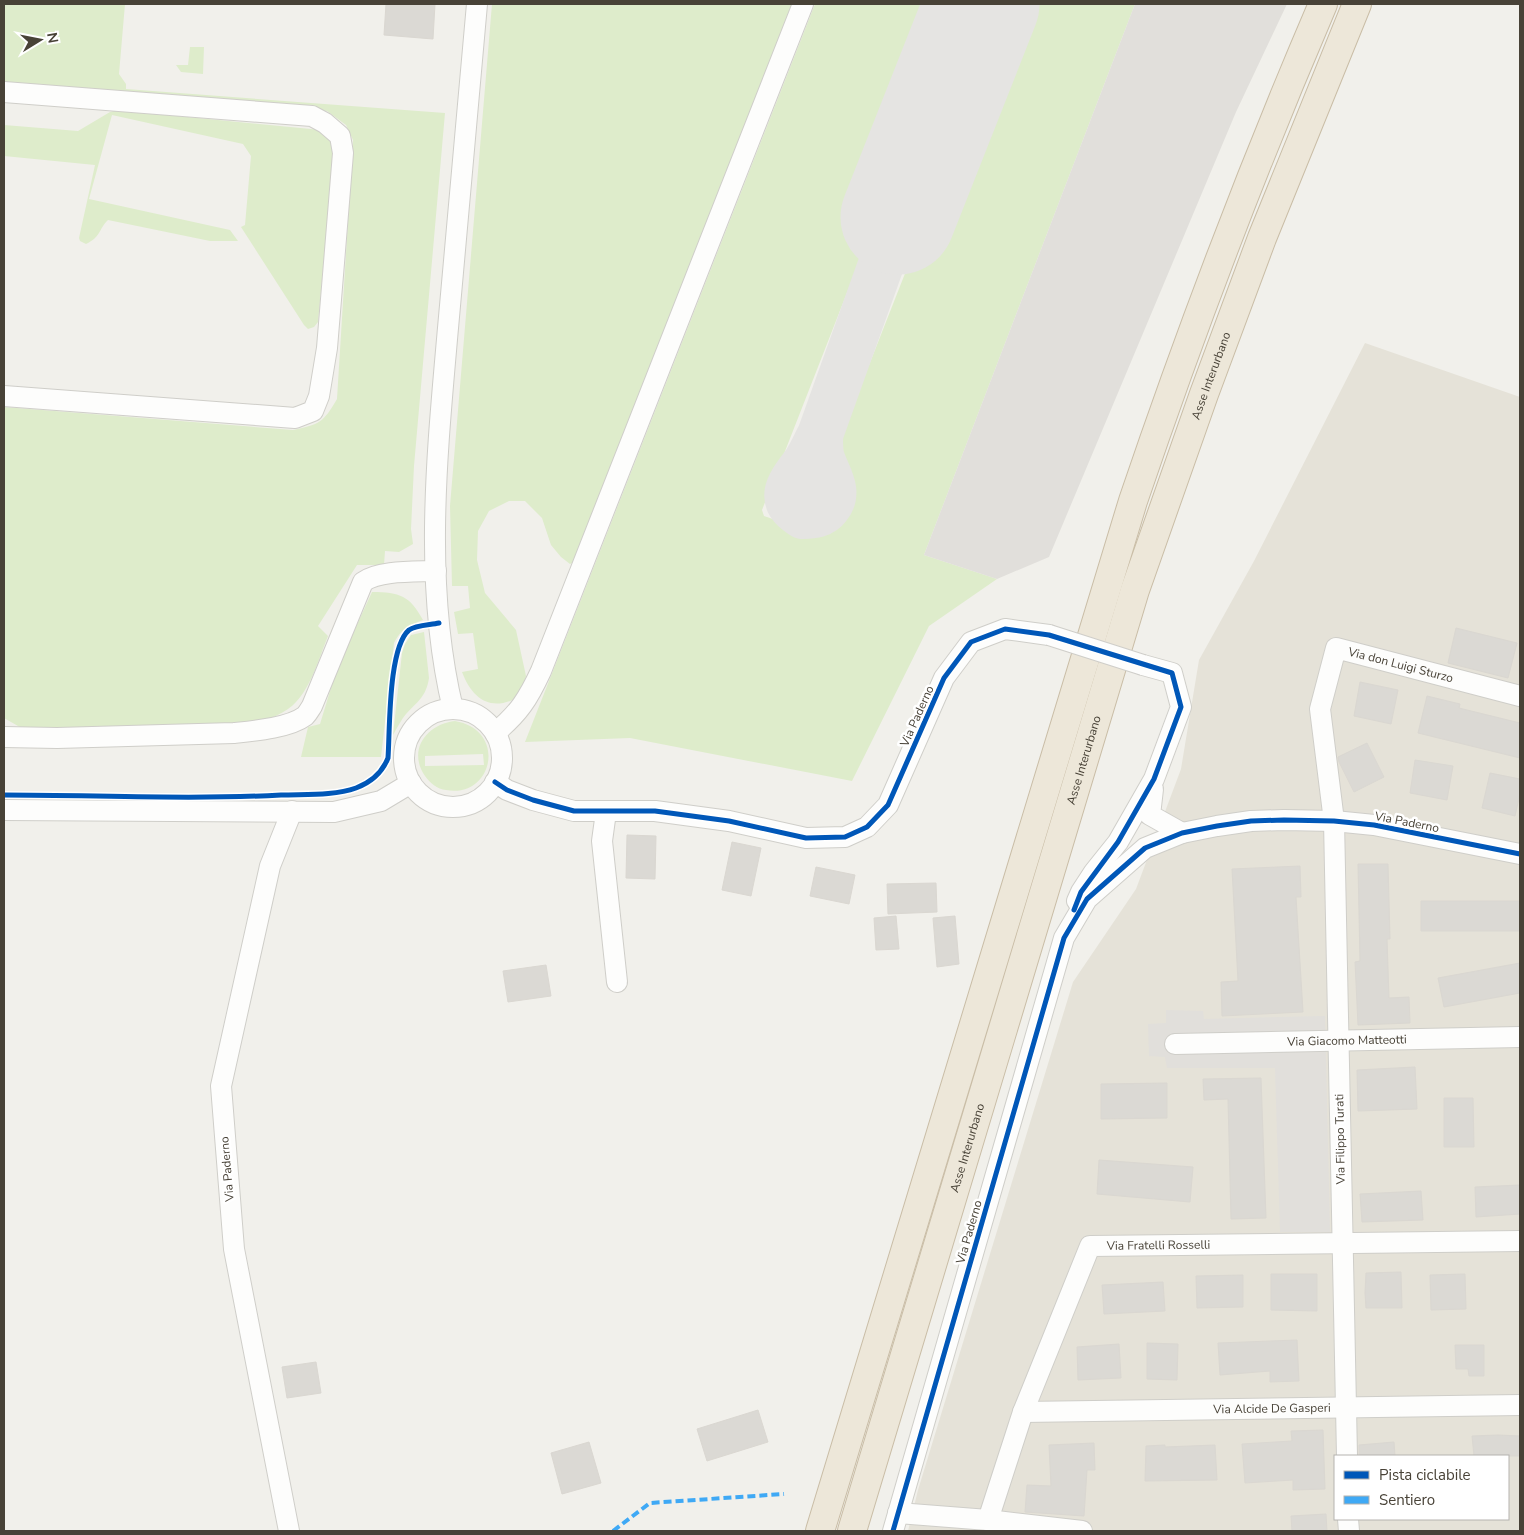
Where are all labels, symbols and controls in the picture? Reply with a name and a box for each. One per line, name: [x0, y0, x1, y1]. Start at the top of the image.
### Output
north arrow: [15, 15, 65, 65]
text: N: [42, 31, 63, 45]
street label: Asse Interurbano: [1188, 329, 1235, 422]
street label: Via don Luigi Sturzo: [1346, 643, 1455, 686]
street label: Via Paderno: [896, 683, 938, 750]
street label: Asse Interurbano: [1063, 713, 1105, 807]
street label: Via Paderno: [1372, 808, 1441, 836]
street label: Via Giacomo Matteotti: [1286, 1031, 1407, 1050]
street label: Via Filippo Turati: [1331, 1094, 1349, 1185]
street label: Asse Interurbano: [946, 1101, 988, 1194]
street label: Via Paderno: [216, 1135, 238, 1203]
street label: Via Paderno: [952, 1198, 986, 1267]
street label: Via Fratelli Rosselli: [1106, 1237, 1210, 1254]
street label: Via Alcide De Gasperi: [1212, 1400, 1331, 1417]
legend: [1334, 1455, 1509, 1520]
text: Pista ciclabile: [1379, 1465, 1471, 1485]
text: Sentiero: [1379, 1490, 1435, 1510]

